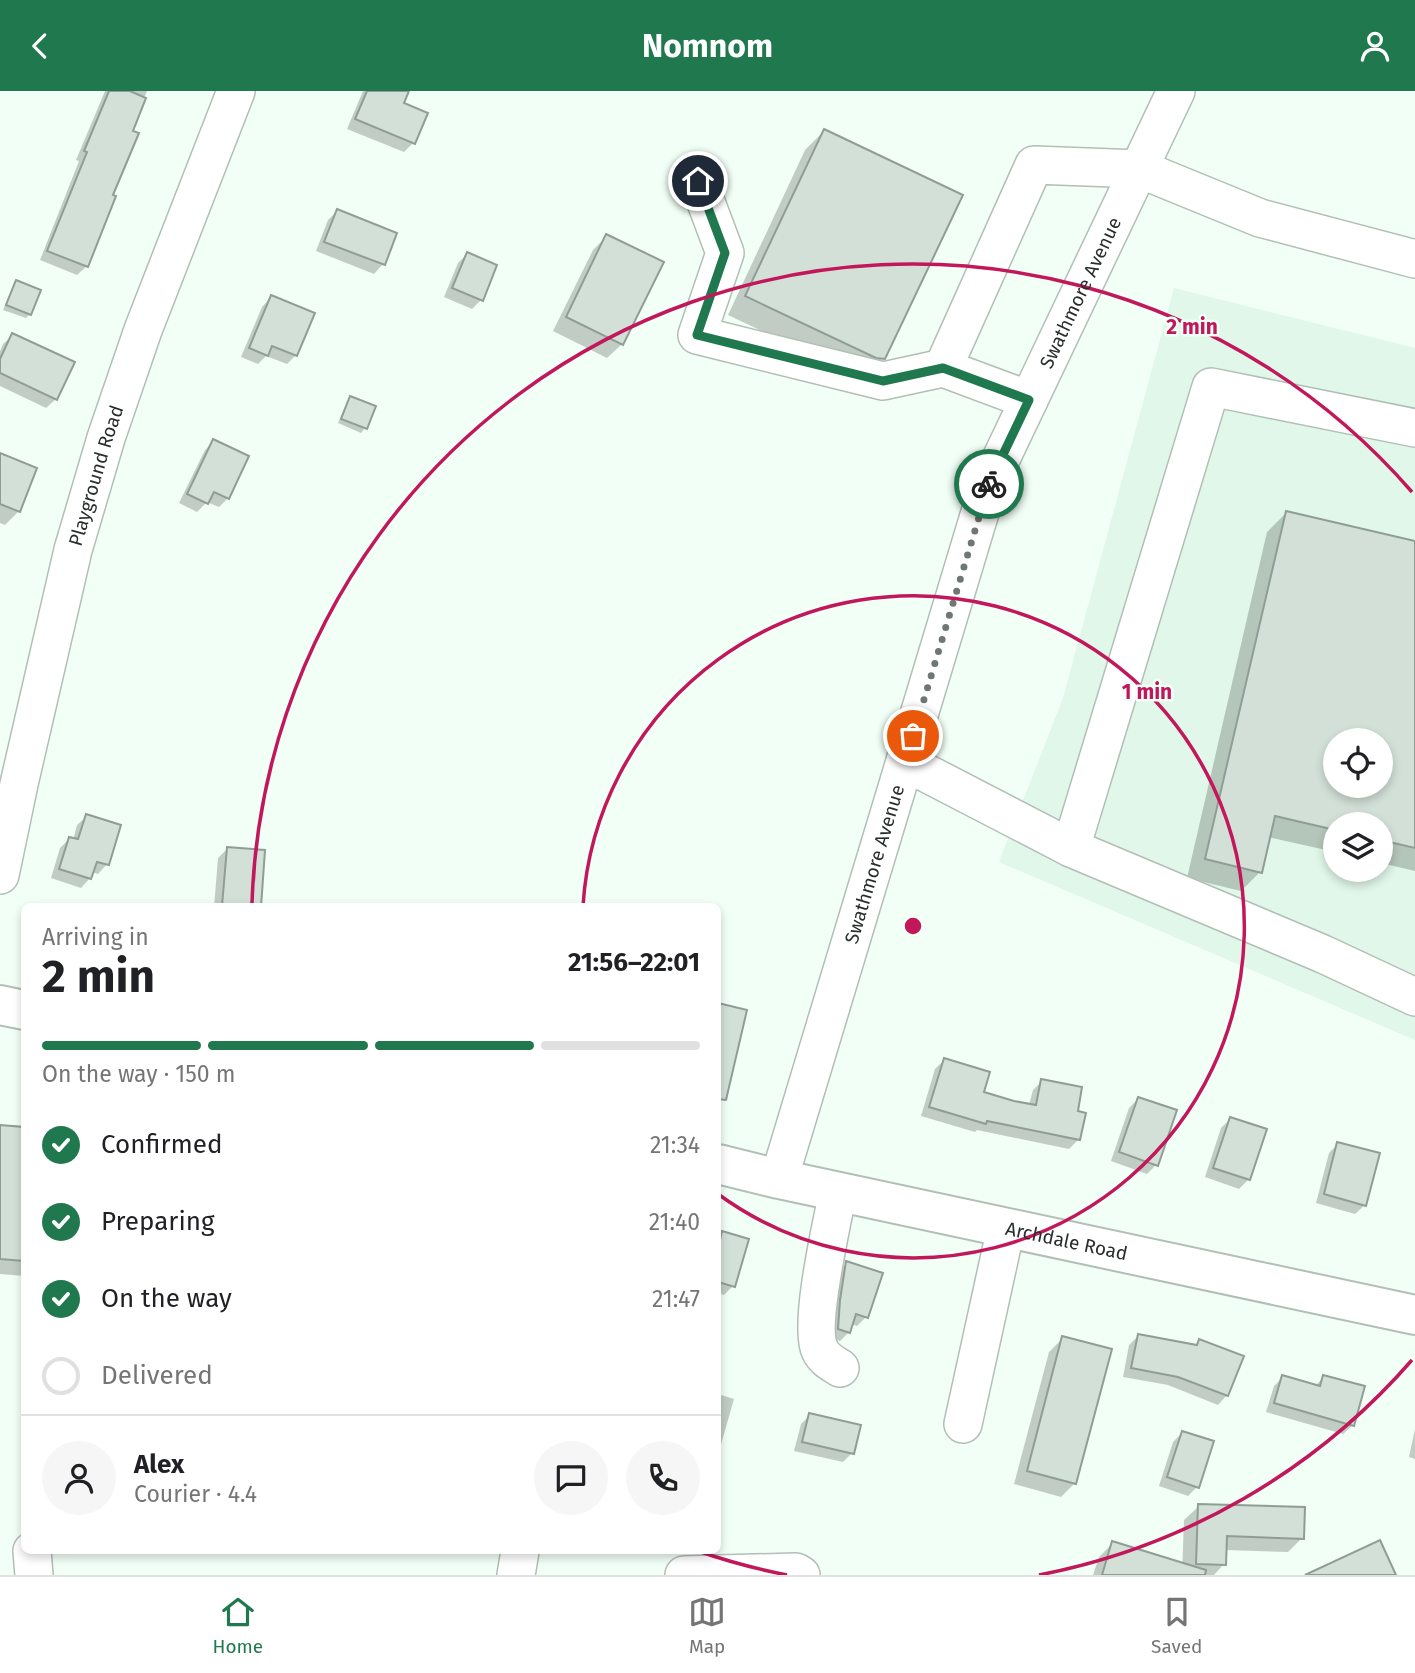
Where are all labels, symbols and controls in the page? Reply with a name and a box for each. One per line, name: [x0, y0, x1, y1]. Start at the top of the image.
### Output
icon: back: [21, 27, 59, 65]
text: Nomnom: [642, 27, 773, 65]
icon: person: [1356, 27, 1394, 65]
pin: [668, 151, 728, 211]
icon: home: [679, 162, 717, 200]
street label: Swathmore Avenue: [1034, 213, 1126, 372]
text: 2 min: [1166, 314, 1218, 340]
street label: Playground Road: [63, 402, 128, 549]
courier: [954, 449, 1024, 519]
icon: bike: [970, 465, 1008, 503]
text: 1 min: [1122, 679, 1172, 705]
pin: [883, 706, 943, 766]
icon: bag: [894, 717, 932, 755]
map controls: [1323, 728, 1393, 882]
button: locate: [1323, 728, 1393, 798]
street label: Swathmore Avenue: [839, 782, 909, 946]
button: layers: [1323, 812, 1393, 882]
centre of rings: [901, 914, 925, 938]
text: Arriving in: [42, 923, 149, 951]
text: 21:56–22:01: [568, 947, 700, 978]
text: 2 min: [42, 949, 155, 1004]
text: On the way · 150 m: [42, 1060, 235, 1088]
icon: check: [42, 1126, 80, 1164]
text: Confirmed: [101, 1129, 222, 1160]
text: 21:34: [650, 1131, 700, 1159]
icon: check: [42, 1203, 80, 1241]
text: Preparing: [101, 1206, 214, 1237]
text: 21:40: [649, 1208, 700, 1236]
street label: Archdale Road: [1004, 1216, 1130, 1265]
icon: check: [42, 1280, 80, 1318]
text: On the way: [101, 1283, 232, 1314]
text: 21:47: [652, 1285, 700, 1313]
text: Delivered: [101, 1360, 213, 1391]
button: person: [42, 1441, 116, 1515]
button: chat: [534, 1441, 608, 1515]
button: phone: [626, 1441, 700, 1515]
text: Alex: [134, 1449, 184, 1480]
text: Courier · 4.4: [134, 1480, 257, 1508]
tab: Home: [212, 1593, 263, 1658]
tab: Map: [688, 1593, 726, 1658]
tab: Saved: [1151, 1593, 1202, 1658]

